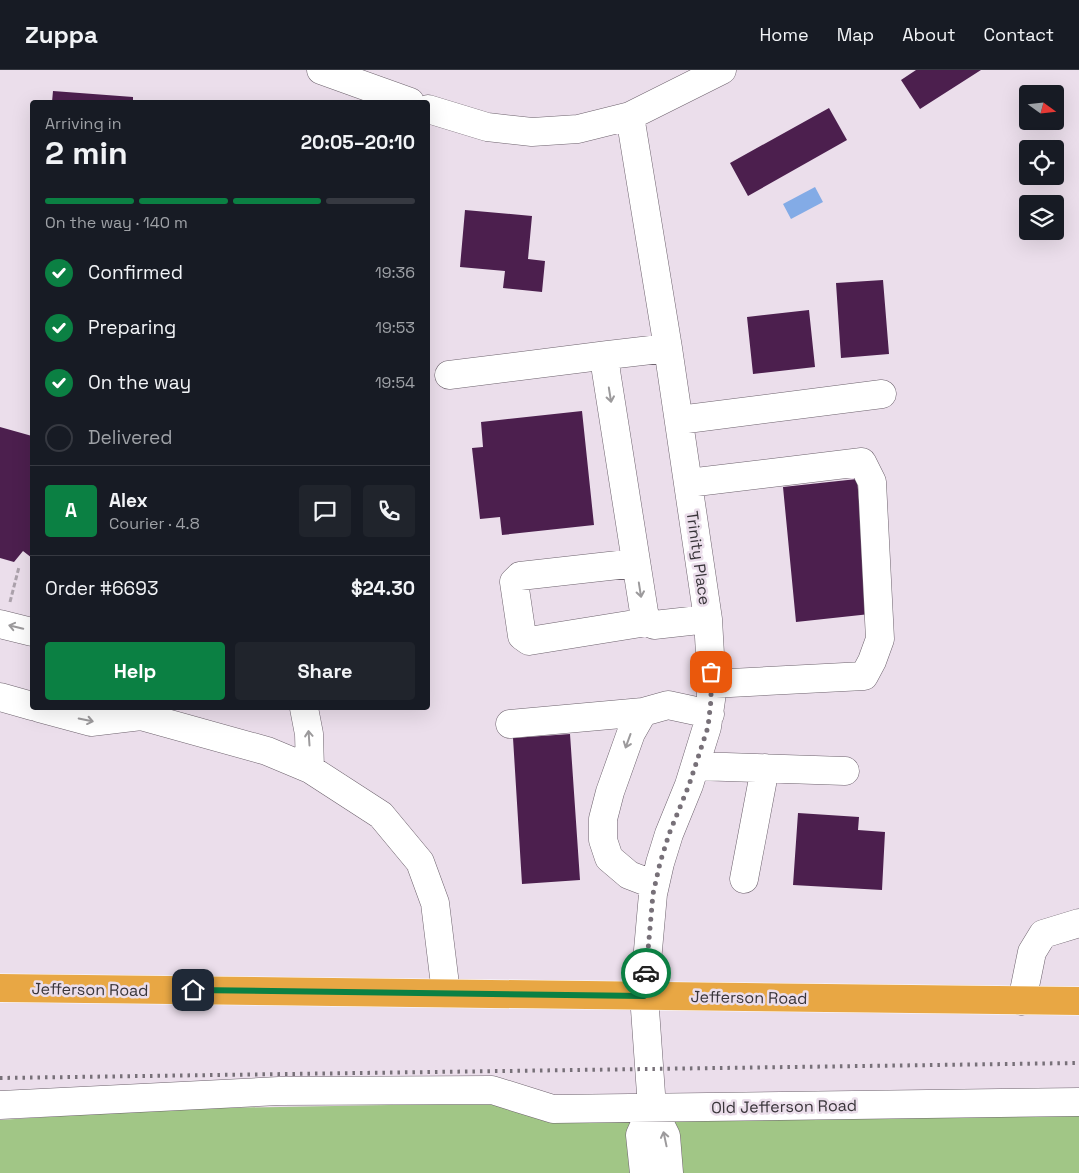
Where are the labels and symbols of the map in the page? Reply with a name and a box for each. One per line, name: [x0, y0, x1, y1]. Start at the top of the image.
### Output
north arrow: [1019, 85, 1064, 130]
one-way arrow: [605, 386, 615, 402]
street label: Trinity Place: [682, 510, 715, 606]
one-way arrow: [635, 581, 645, 597]
one-way arrow: [9, 622, 25, 632]
pin: [690, 651, 732, 693]
one-way arrow: [77, 715, 93, 725]
one-way arrow: [304, 730, 314, 746]
one-way arrow: [623, 733, 632, 748]
courier: [621, 948, 671, 998]
pin: [172, 969, 214, 1011]
street label: Jefferson Road: [31, 978, 149, 1001]
street label: Jefferson Road: [690, 986, 808, 1009]
street label: Old Jefferson Road: [711, 1095, 857, 1118]
one-way arrow: [660, 1132, 669, 1148]

